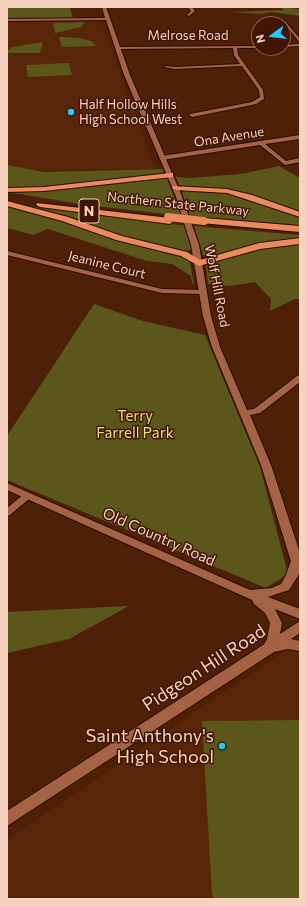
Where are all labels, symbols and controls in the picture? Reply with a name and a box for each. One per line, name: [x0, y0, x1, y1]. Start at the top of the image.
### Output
north arrow: [251, 16, 291, 56]
street label: Melrose Road: [148, 28, 228, 44]
text: N: [253, 33, 267, 45]
place label: Half Hollow Hills High School West: [79, 97, 182, 128]
marker: Half Hollow Hills High School West: [66, 107, 76, 117]
street label: Ona Avenue: [193, 124, 265, 150]
street label: Northern State Parkway: [106, 189, 250, 219]
road number: N: [79, 199, 99, 223]
street label: Wolf Hill Road: [201, 243, 233, 329]
street label: Jeanine Court: [67, 248, 147, 282]
park label: Terry Farrell Park: [96, 407, 174, 442]
street label: Old Country Road: [100, 504, 218, 570]
street label: Pidgeon Hill Road: [138, 620, 270, 716]
place label: Saint Anthony's High School: [86, 725, 214, 768]
marker: Saint Anthony's High School: [217, 741, 227, 751]

